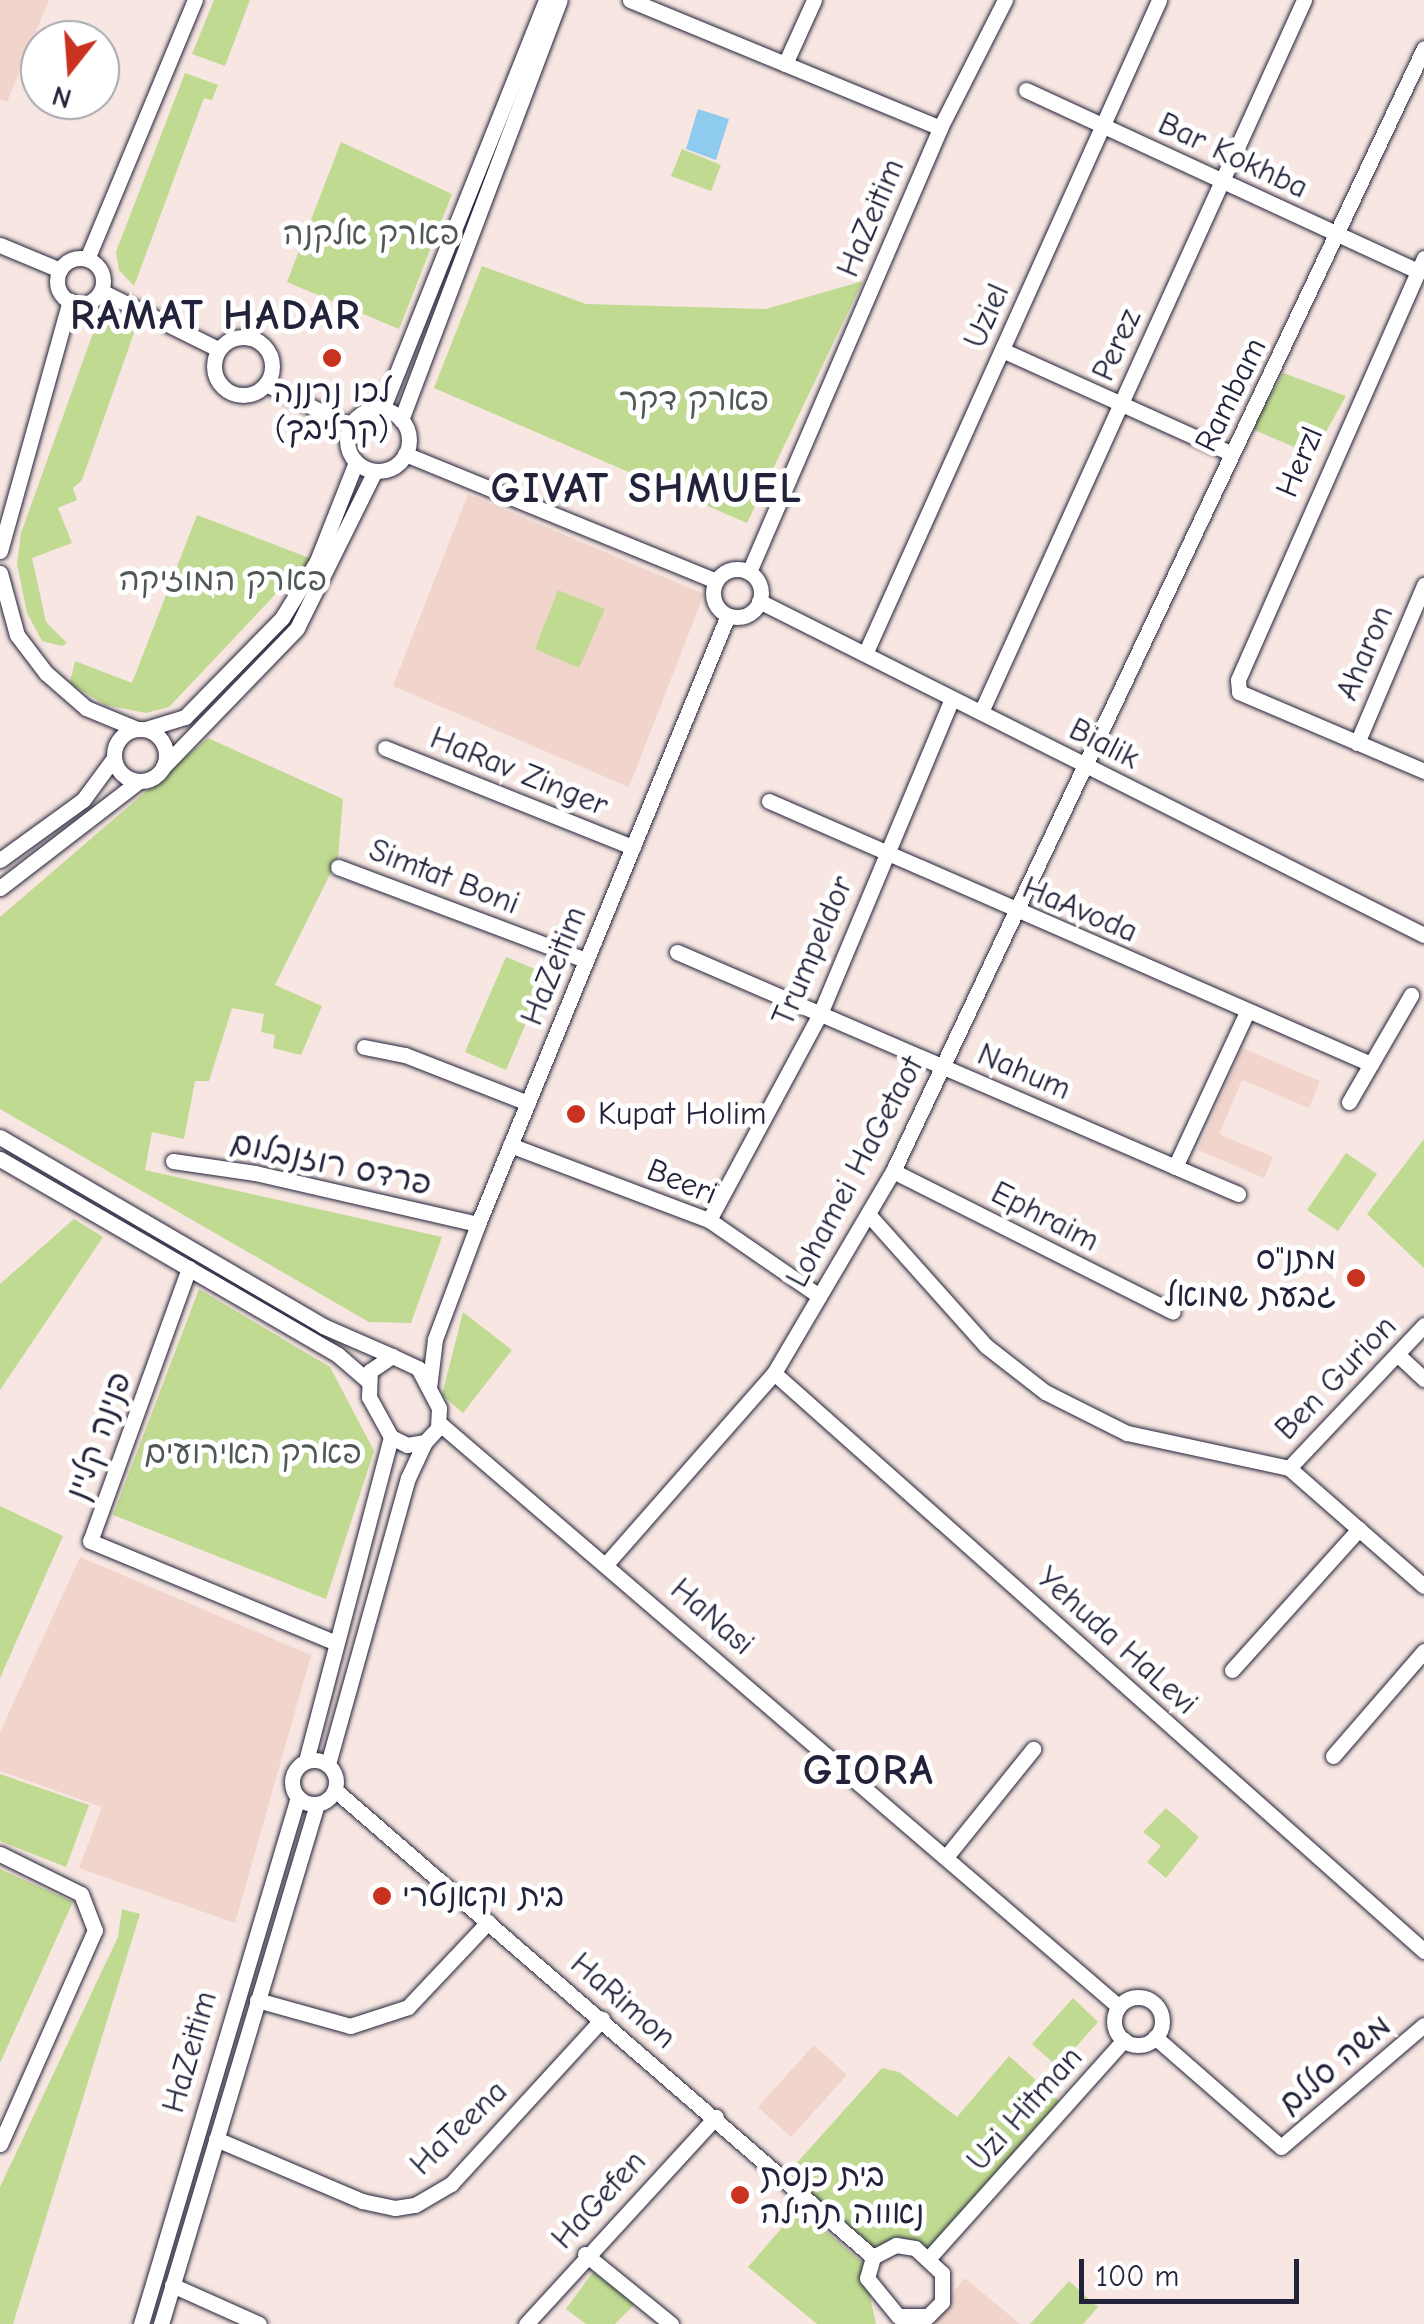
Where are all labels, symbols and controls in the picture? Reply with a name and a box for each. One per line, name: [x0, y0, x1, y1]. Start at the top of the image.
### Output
north arrow: [20, 20, 120, 120]
text: N: [48, 79, 75, 115]
street label: Bar Kokhba: [1152, 105, 1314, 207]
street label: HaZeitim: [829, 153, 913, 283]
park label: פארק אלקנה: [283, 215, 459, 253]
street label: Uziel: [956, 278, 1018, 354]
district label: RAMAT HADAR: [70, 291, 362, 341]
street label: Perez: [1084, 303, 1150, 387]
street label: Rambam: [1187, 332, 1275, 458]
marker: לכו נרננה (קרליבך): [321, 347, 343, 369]
place label: לכו נרננה (קרליבך): [273, 374, 391, 449]
park label: פארק דקר: [619, 381, 769, 419]
street label: Herzl: [1268, 421, 1332, 503]
district label: GIVAT SHMUEL: [490, 464, 804, 514]
park label: פארק המוזיקה: [119, 561, 327, 599]
street label: Aharon: [1328, 600, 1402, 706]
street label: Bialik: [1063, 710, 1145, 778]
street label: HaRav Zinger: [425, 719, 613, 825]
street label: Simtat Boni: [364, 831, 524, 923]
street label: HaAvoda: [1017, 869, 1143, 951]
street label: Trumpeldor: [764, 870, 862, 1032]
street label: HaZeitim: [513, 901, 595, 1031]
street label: Nahum: [972, 1035, 1076, 1109]
street label: Lohamei HaGetaot: [778, 1050, 932, 1294]
place label: Kupat Holim: [598, 1095, 766, 1133]
marker: Kupat Holim: [563, 1101, 589, 1127]
street label: פרדס רוזנבלום: [227, 1124, 435, 1204]
street label: Beeri: [641, 1151, 723, 1213]
street label: Ephraim: [985, 1174, 1105, 1260]
place label: מתנ"ס גבעת שמואל: [1164, 1241, 1336, 1316]
marker: מתנ"ס גבעת שמואל: [1345, 1267, 1367, 1289]
street label: Ben Gurion: [1267, 1308, 1405, 1448]
street label: פנינה קליין: [58, 1367, 140, 1505]
park label: פארק האירועים: [144, 1434, 362, 1472]
street label: Yehuda HaLevi: [1029, 1559, 1205, 1723]
street label: HaNasi: [663, 1570, 761, 1664]
district label: GIORA: [803, 1746, 935, 1796]
place label: בית וקאנטרי: [402, 1877, 564, 1915]
marker: בית וקאנטרי: [371, 1885, 393, 1907]
street label: HaRimon: [562, 1945, 684, 2057]
street label: HaZeitim: [154, 1987, 226, 2117]
street label: משה סללם: [1271, 2007, 1399, 2123]
street label: Uzi Hitman: [959, 2039, 1091, 2179]
street label: HaTeena: [402, 2072, 516, 2184]
street label: HaGefen: [544, 2143, 654, 2257]
place label: בית כנסת נאווה תהילה: [760, 2158, 924, 2233]
marker: בית כנסת נאווה תהילה: [729, 2184, 751, 2206]
scale bar: [1084, 2239, 1304, 2301]
text: 100 m: [1096, 2259, 1179, 2294]

